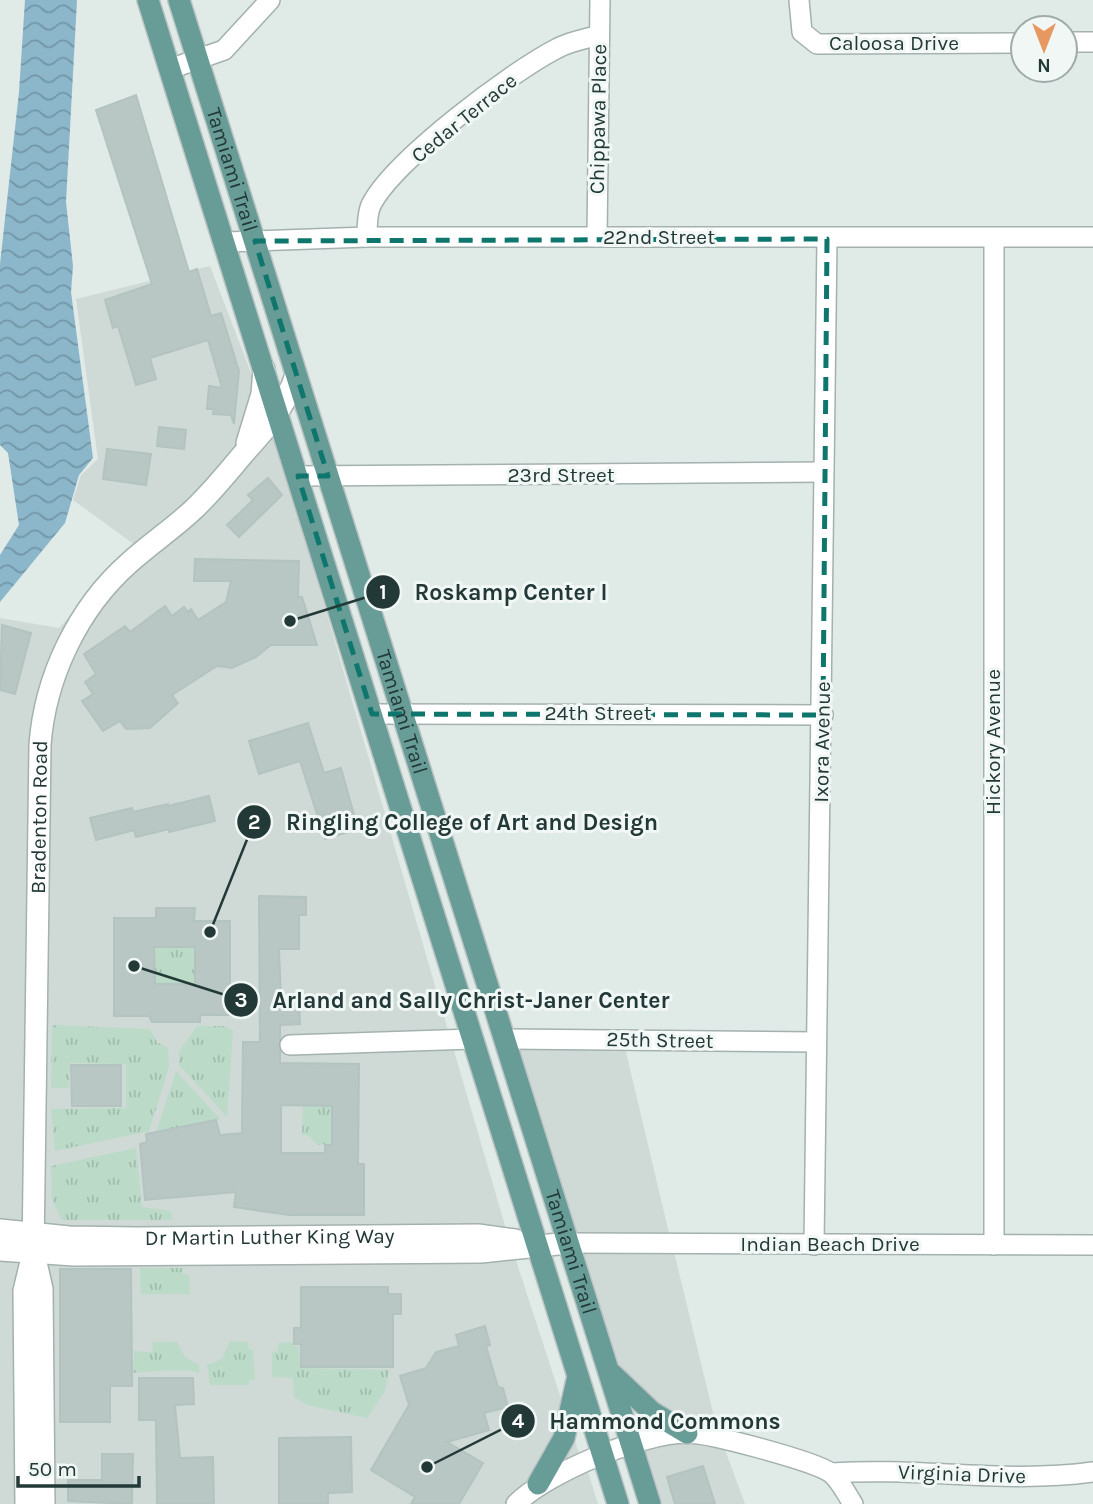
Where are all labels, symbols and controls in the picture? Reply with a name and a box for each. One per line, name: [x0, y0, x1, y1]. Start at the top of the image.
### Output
north arrow: [1009, 14, 1079, 84]
street label: Caloosa Drive: [829, 31, 959, 55]
street label: Chippawa Place: [585, 44, 611, 194]
text: N: [1037, 54, 1051, 76]
street label: Cedar Terrace: [407, 68, 521, 168]
street label: Tamiami Trail: [201, 105, 263, 235]
street label: 22nd Street: [603, 225, 715, 249]
street label: 23rd Street: [507, 463, 615, 487]
callout: Roskamp Center I: [366, 570, 622, 614]
text: Roskamp Center I: [415, 579, 607, 606]
text: 1: [379, 580, 387, 604]
street label: Tamiami Trail: [371, 647, 433, 777]
street label: Hickory Avenue: [981, 669, 1005, 815]
street label: Ixora Avenue: [809, 681, 835, 803]
street label: 24th Street: [544, 701, 652, 725]
street label: Bradenton Road: [26, 740, 52, 894]
callout: Ringling College of Art and Design: [237, 800, 672, 844]
text: Ringling College of Art and Design: [286, 809, 658, 836]
text: 2: [248, 810, 260, 834]
callout: Arland and Sally Christ-Janer Center: [223, 978, 683, 1022]
text: Arland and Sally Christ-Janer Center: [272, 987, 670, 1014]
text: 3: [234, 988, 248, 1012]
street label: 25th Street: [606, 1027, 714, 1053]
street label: Tamiami Trail: [540, 1187, 602, 1317]
street label: Dr Martin Luther King Way: [145, 1224, 395, 1250]
street label: Indian Beach Drive: [740, 1232, 920, 1256]
callout: Hammond Commons: [500, 1399, 794, 1443]
text: Hammond Commons: [549, 1408, 781, 1435]
text: 4: [512, 1409, 525, 1433]
scale bar: [18, 1444, 138, 1488]
text: 50 m: [28, 1457, 77, 1481]
street label: Virginia Drive: [898, 1460, 1026, 1488]

